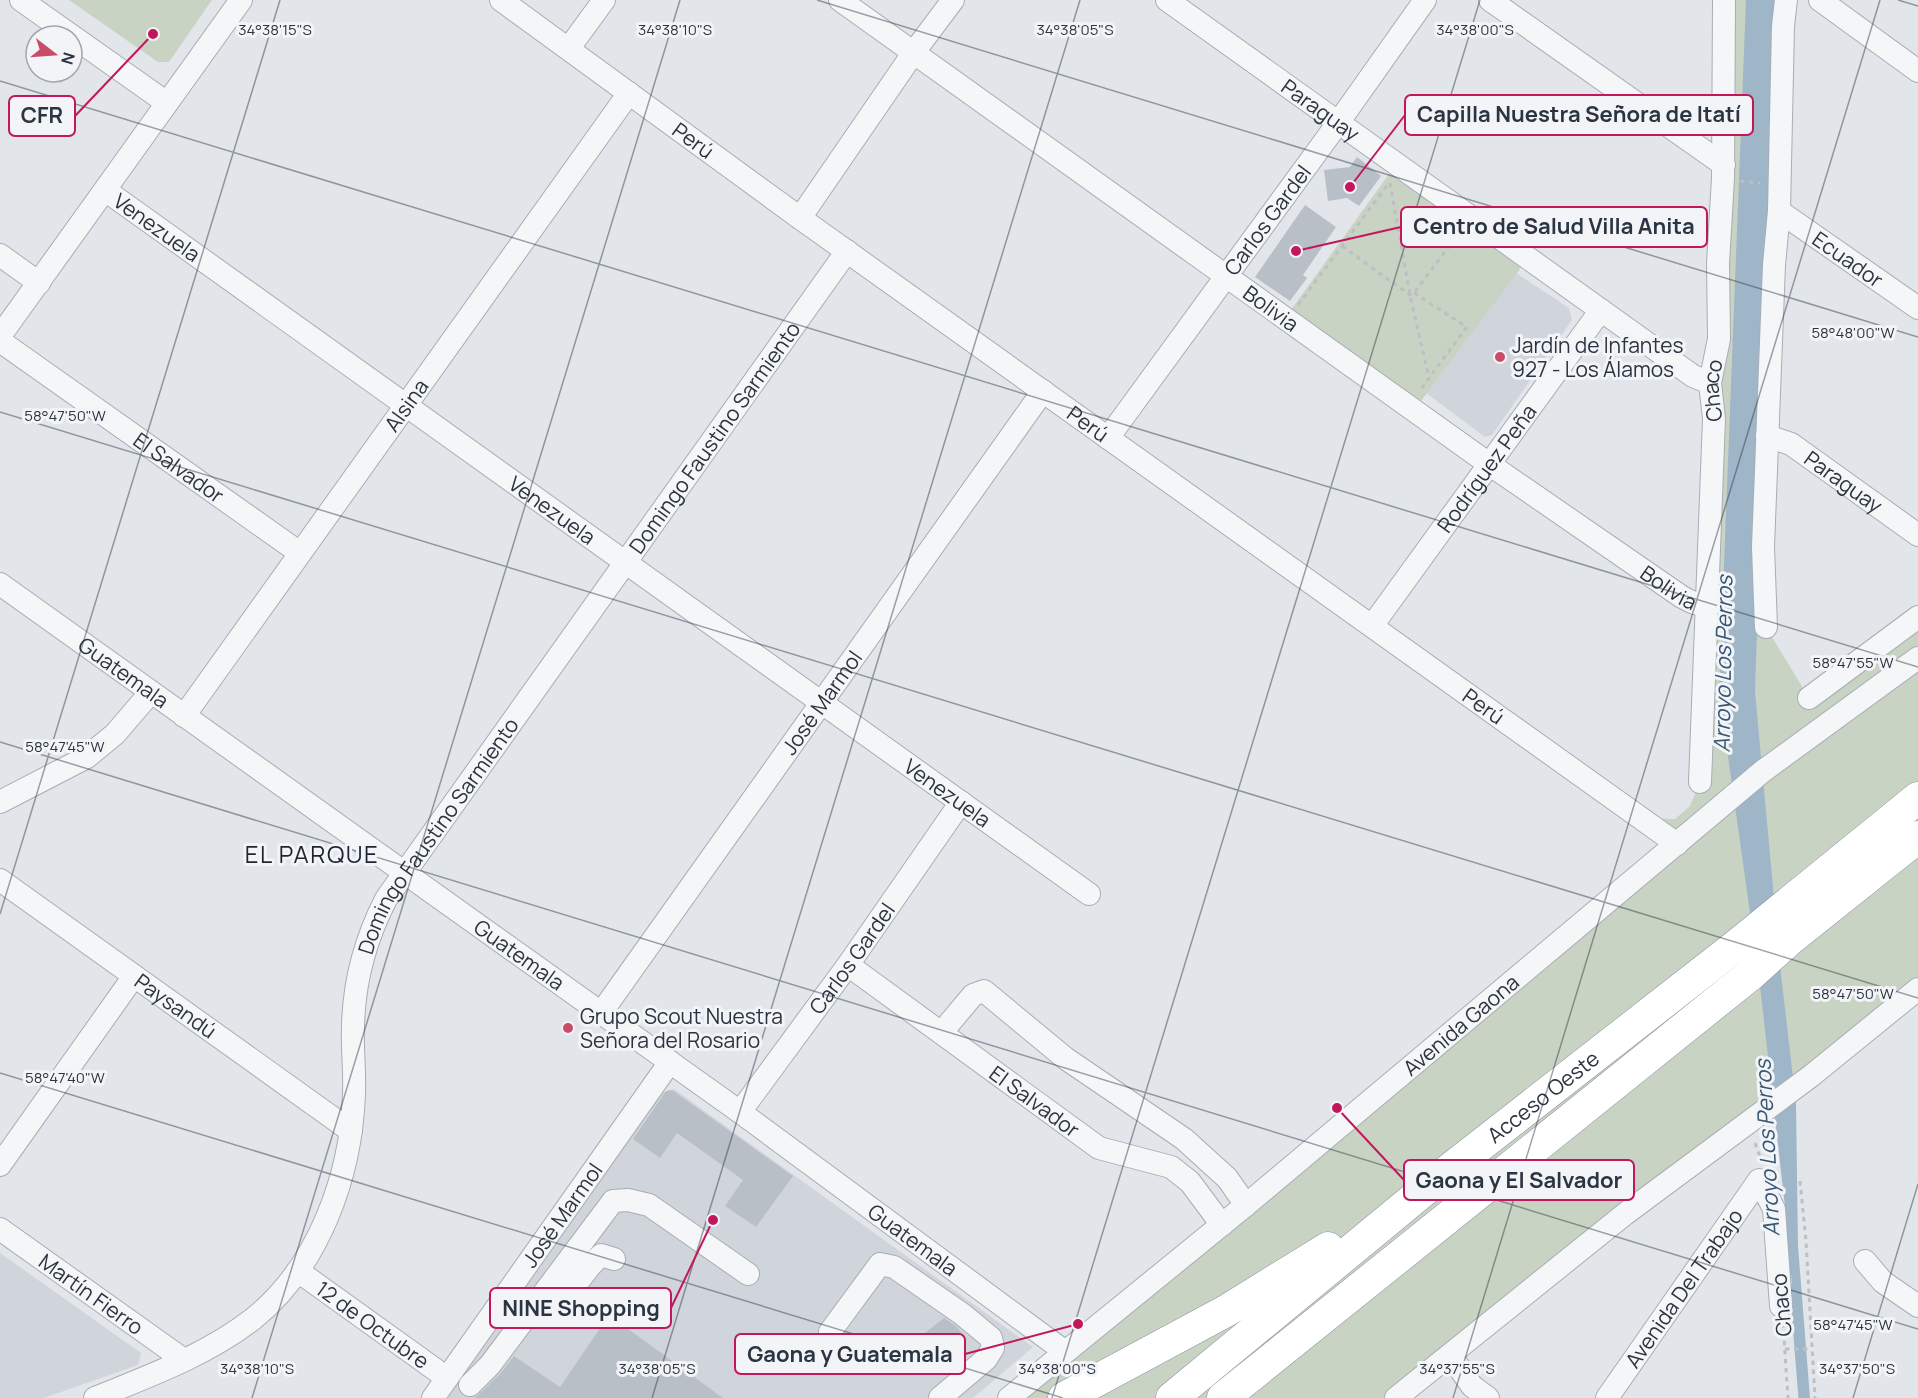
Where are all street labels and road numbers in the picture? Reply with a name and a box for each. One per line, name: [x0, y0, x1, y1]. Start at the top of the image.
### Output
street label: Paraguay: [1276, 72, 1365, 147]
street label: Perú: [667, 116, 720, 165]
street label: Carlos Gardel: [1218, 159, 1317, 281]
street label: Venezuela: [108, 187, 206, 268]
street label: Ecuador: [1807, 225, 1889, 294]
street label: Bolivia: [1238, 279, 1305, 338]
street label: Domingo Faustino Sarmiento: [622, 316, 806, 559]
street label: Chaco: [1696, 357, 1729, 423]
street label: Alsina: [378, 373, 434, 437]
street label: Rodríguez Peña: [1430, 398, 1542, 538]
street label: Perú: [1062, 399, 1115, 448]
street label: El Salvador: [128, 426, 230, 509]
street label: Paraguay: [1799, 444, 1888, 519]
street label: Venezuela: [503, 469, 601, 551]
street label: Bolivia: [1635, 559, 1702, 616]
street label: Guatemala: [73, 630, 175, 714]
street label: José Marmol: [775, 645, 868, 760]
street label: Perú: [1457, 682, 1510, 730]
street label: Domingo Faustino Sarmiento: [351, 712, 525, 958]
street label: Venezuela: [899, 752, 997, 833]
street label: Carlos Gardel: [803, 897, 901, 1020]
street label: Guatemala: [468, 913, 570, 996]
street label: Paysandú: [129, 967, 222, 1044]
street label: Avenida Gaona: [1397, 968, 1525, 1082]
street label: Acceso Oeste: [1481, 1044, 1605, 1149]
street label: El Salvador: [984, 1059, 1086, 1144]
street label: José Marmol: [516, 1157, 609, 1273]
street label: Guatemala: [862, 1197, 964, 1282]
street label: Avenida Del Trabajo: [1618, 1203, 1749, 1373]
street label: Martín Fierro: [33, 1247, 149, 1341]
street label: Chaco: [1764, 1272, 1798, 1338]
street label: 12 de Octubre: [310, 1274, 435, 1375]

